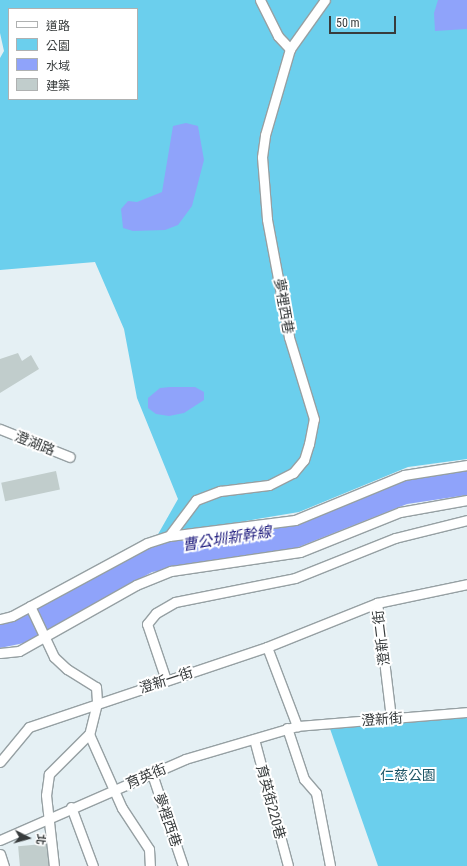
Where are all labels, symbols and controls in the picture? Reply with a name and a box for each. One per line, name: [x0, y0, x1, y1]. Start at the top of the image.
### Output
legend: [8, 8, 138, 100]
scale bar: [331, 8, 398, 34]
text: 50 m: [336, 16, 360, 30]
text: 道路: [46, 19, 70, 33]
text: 公園: [46, 39, 70, 53]
text: 水域: [46, 59, 70, 73]
text: 建築: [46, 79, 70, 93]
street label: 夢裡西巷: [271, 277, 297, 335]
street label: 澄湖路: [12, 427, 58, 459]
water label: 曹公圳新幹線: [181, 523, 273, 555]
street label: 澄新二街: [369, 609, 393, 667]
street label: 澄新一街: [137, 663, 195, 697]
street label: 澄新街: [360, 709, 404, 729]
street label: 育英街: [123, 760, 169, 792]
street label: 育英街220巷: [253, 763, 289, 841]
park label: 仁慈公園: [380, 767, 436, 783]
street label: 夢裡西巷: [151, 791, 185, 849]
north arrow: [8, 818, 48, 858]
text: 北: [33, 833, 47, 845]

